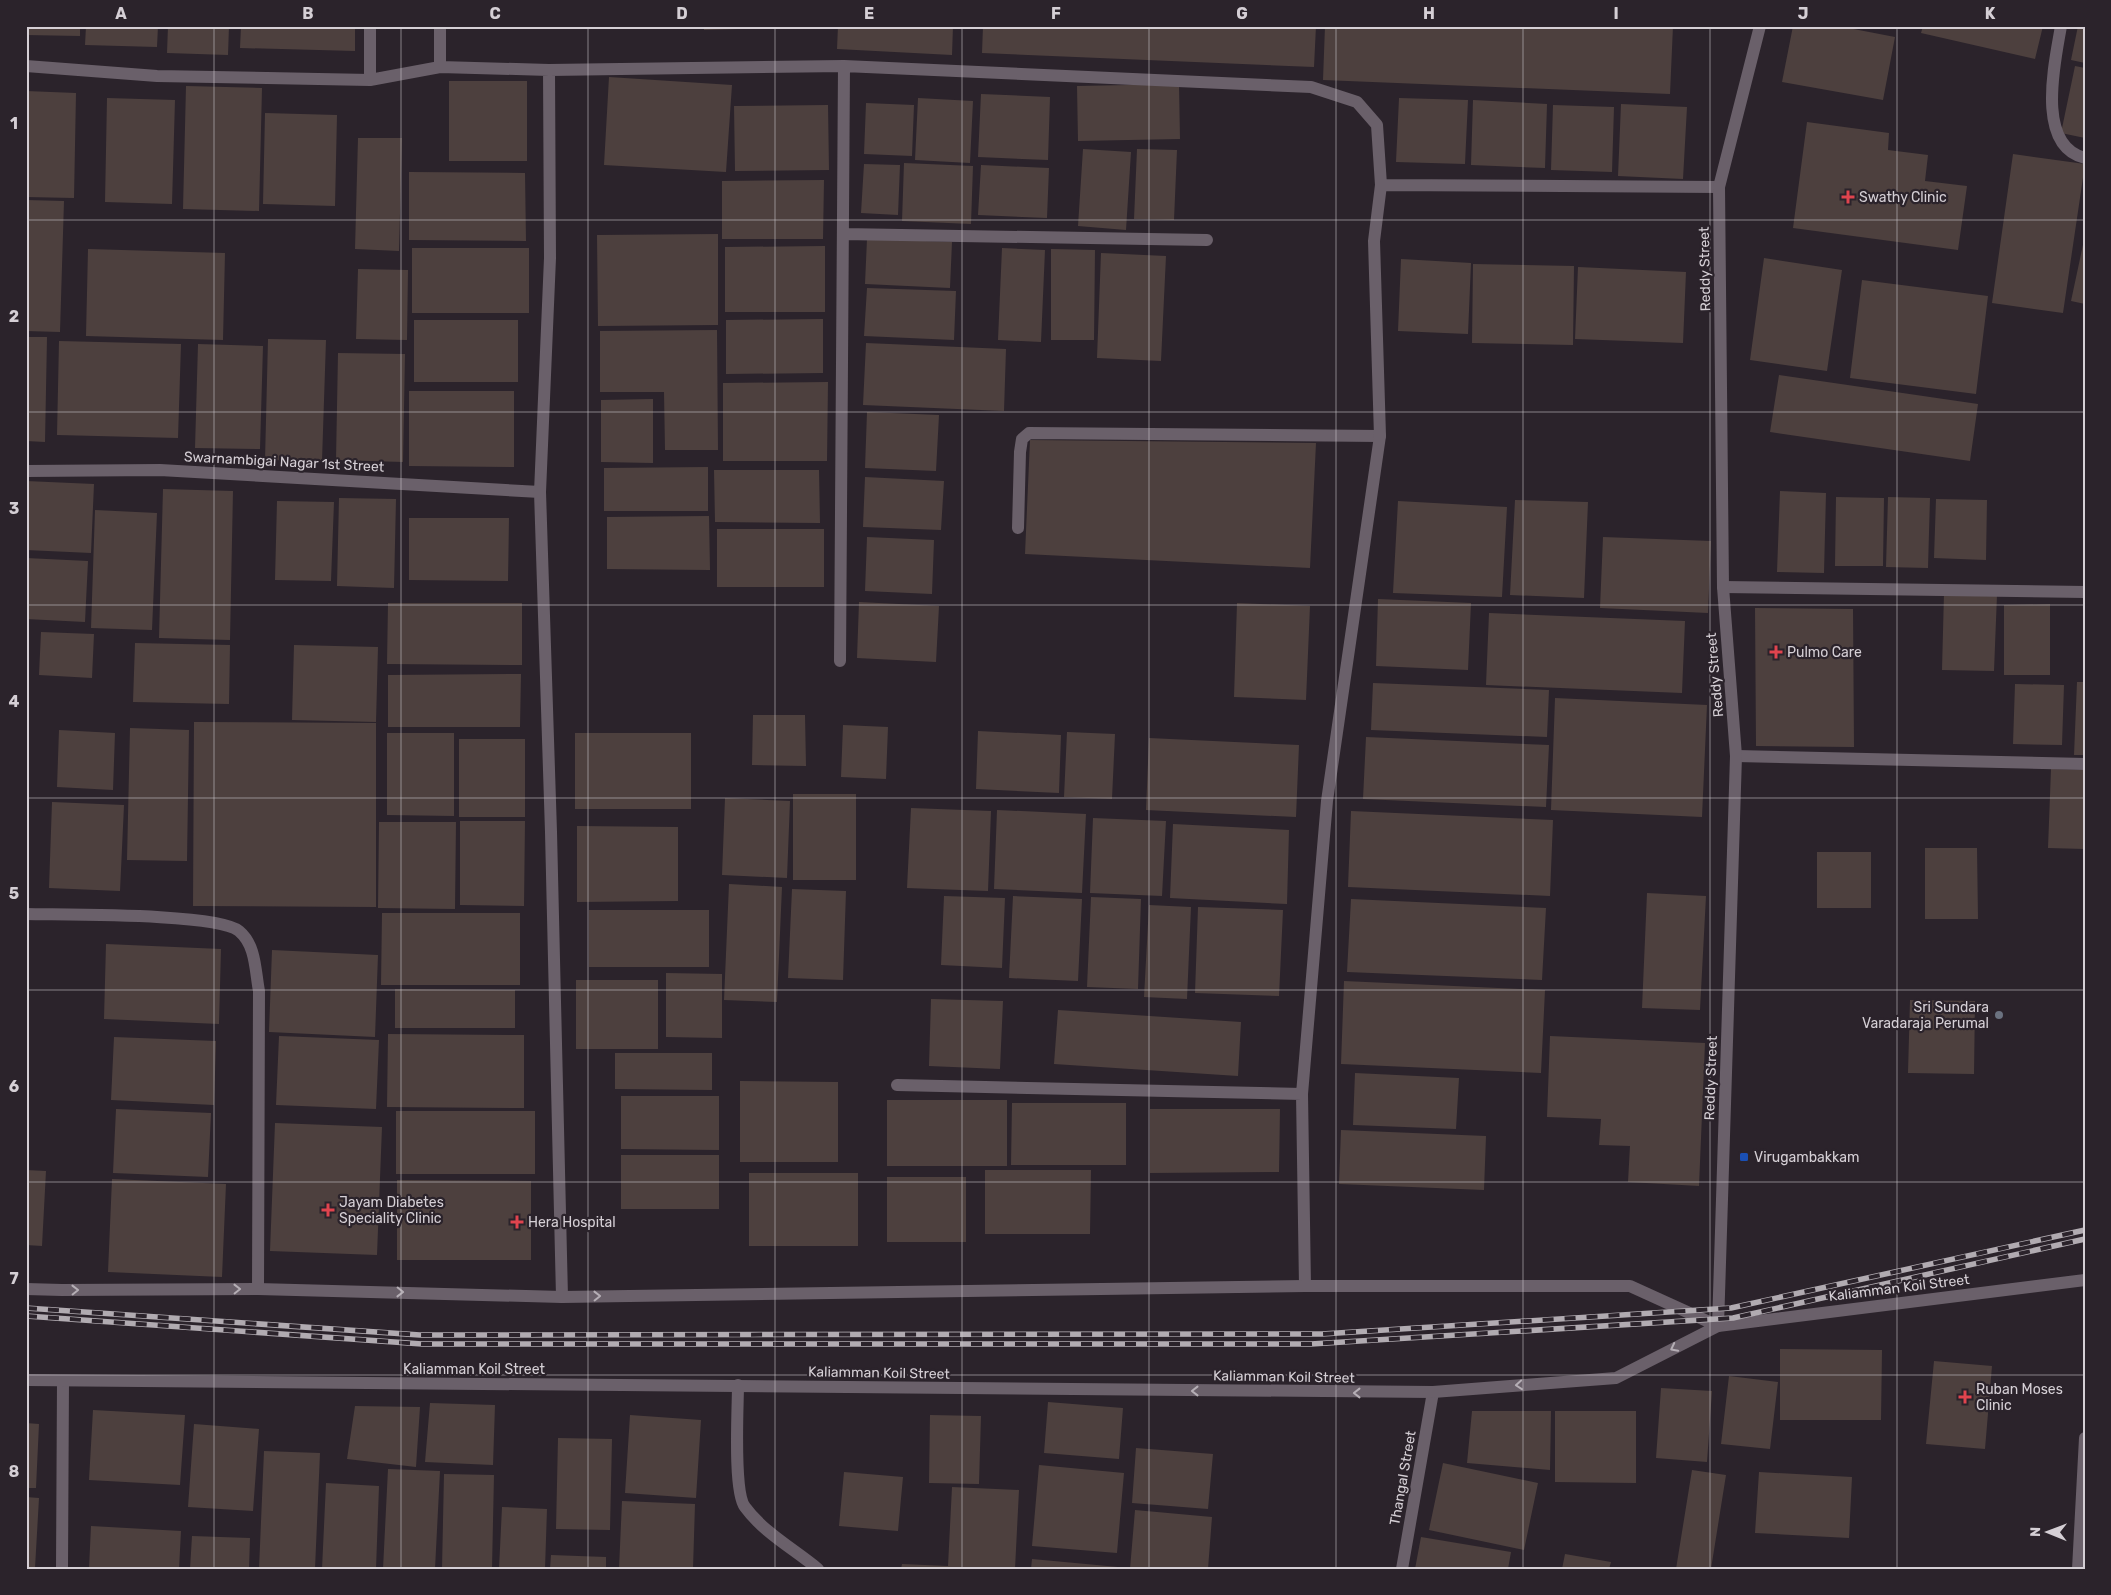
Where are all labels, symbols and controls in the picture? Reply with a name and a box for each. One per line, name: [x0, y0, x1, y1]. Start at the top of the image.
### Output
text: A: [115, 4, 127, 23]
text: B: [302, 4, 314, 23]
text: C: [489, 4, 501, 23]
text: D: [676, 4, 688, 23]
text: E: [864, 4, 874, 23]
text: F: [1051, 4, 1061, 23]
text: G: [1236, 4, 1248, 23]
text: H: [1423, 4, 1435, 23]
text: I: [1613, 4, 1619, 23]
text: J: [1798, 4, 1808, 23]
text: K: [1985, 4, 1996, 23]
text: 1: [10, 114, 18, 133]
place label: Swathy Clinic: [1859, 189, 1947, 206]
marker: Swathy Clinic: [1841, 190, 1855, 204]
street label: Reddy Street: [1696, 226, 1714, 312]
text: 2: [9, 307, 19, 326]
street label: Swarnambigai Nagar 1st Street: [183, 448, 385, 476]
text: 3: [9, 499, 19, 518]
street label: Reddy Street: [1703, 631, 1727, 718]
place label: Pulmo Care: [1787, 644, 1862, 661]
marker: Pulmo Care: [1769, 645, 1783, 659]
text: 4: [9, 692, 20, 711]
text: 5: [9, 884, 19, 903]
place label: Sri Sundara Varadaraja Perumal: [1862, 999, 1989, 1032]
marker: Sri Sundara Varadaraja Perumal: [1993, 1009, 2005, 1021]
street label: Reddy Street: [1701, 1035, 1721, 1121]
text: 6: [9, 1077, 19, 1096]
place label: Virugambakkam: [1754, 1149, 1859, 1166]
marker: Virugambakkam: [1738, 1151, 1750, 1163]
place label: Jayam Diabetes Speciality Clinic: [339, 1194, 444, 1227]
marker: Jayam Diabetes Speciality Clinic: [321, 1203, 335, 1217]
place label: Hera Hospital: [528, 1214, 616, 1231]
marker: Hera Hospital: [510, 1215, 524, 1229]
text: 7: [9, 1269, 19, 1288]
street label: Kaliamman Koil Street: [1828, 1271, 1971, 1305]
one-way arrow: [234, 1284, 242, 1294]
one-way arrow: [72, 1285, 79, 1295]
one-way arrow: [396, 1287, 404, 1298]
one-way arrow: [594, 1291, 602, 1301]
one-way arrow: [1671, 1342, 1680, 1352]
street label: Kaliamman Koil Street: [403, 1361, 545, 1378]
street label: Kaliamman Koil Street: [808, 1363, 951, 1383]
street label: Kaliamman Koil Street: [1213, 1367, 1356, 1387]
one-way arrow: [1515, 1380, 1523, 1391]
place label: Ruban Moses Clinic: [1976, 1381, 2063, 1414]
one-way arrow: [1190, 1386, 1198, 1396]
one-way arrow: [1353, 1388, 1360, 1398]
marker: Ruban Moses Clinic: [1958, 1390, 1972, 1404]
street label: Thangal Street: [1386, 1429, 1420, 1527]
text: 8: [9, 1462, 20, 1481]
north arrow: [2024, 1508, 2074, 1558]
text: N: [2027, 1527, 2044, 1537]

